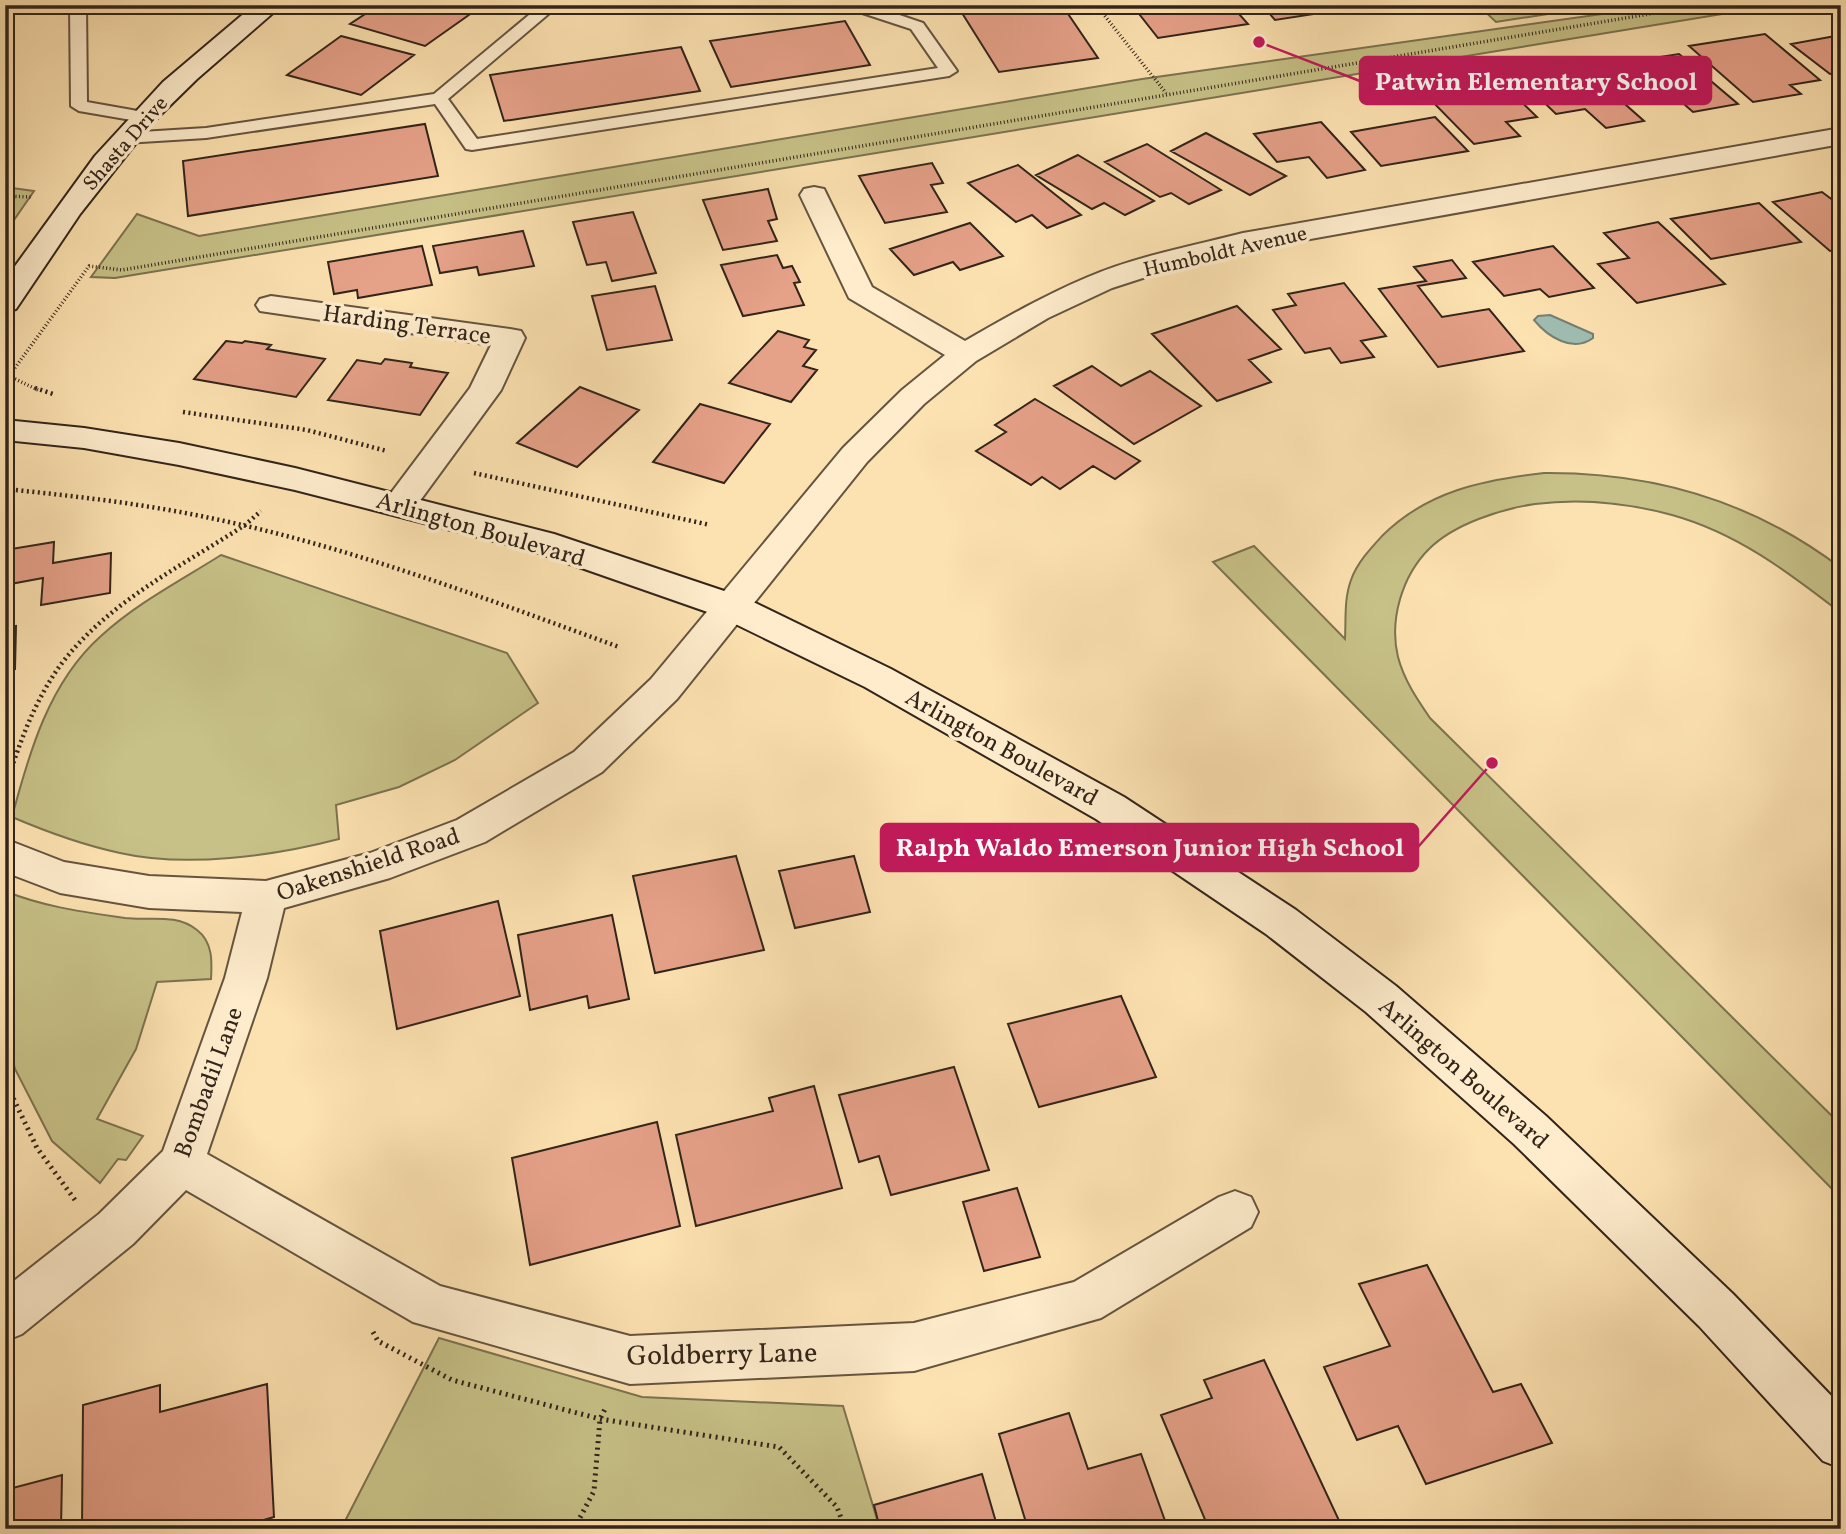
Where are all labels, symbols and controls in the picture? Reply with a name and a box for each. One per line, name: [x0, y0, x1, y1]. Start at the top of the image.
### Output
callout: Patwin Elementary School: [1360, 57, 1711, 104]
text: Patwin Elementary School: [1375, 65, 1697, 101]
street label: Shasta Drive: [77, 90, 175, 198]
street label: Humboldt Avenue: [1141, 220, 1310, 285]
street label: Harding Terrace: [320, 297, 493, 355]
street label: Arlington Boulevard: [372, 485, 589, 577]
street label: Arlington Boulevard: [898, 682, 1104, 816]
street label: Oakenshield Road: [273, 820, 465, 912]
callout: Ralph Waldo Emerson Junior High School: [881, 824, 1418, 871]
text: Ralph Waldo Emerson Junior High School: [896, 831, 1404, 867]
street label: Arlington Boulevard: [1370, 991, 1555, 1158]
street label: Bombadil Lane: [167, 1003, 253, 1163]
street label: Goldberry Lane: [626, 1334, 818, 1377]

